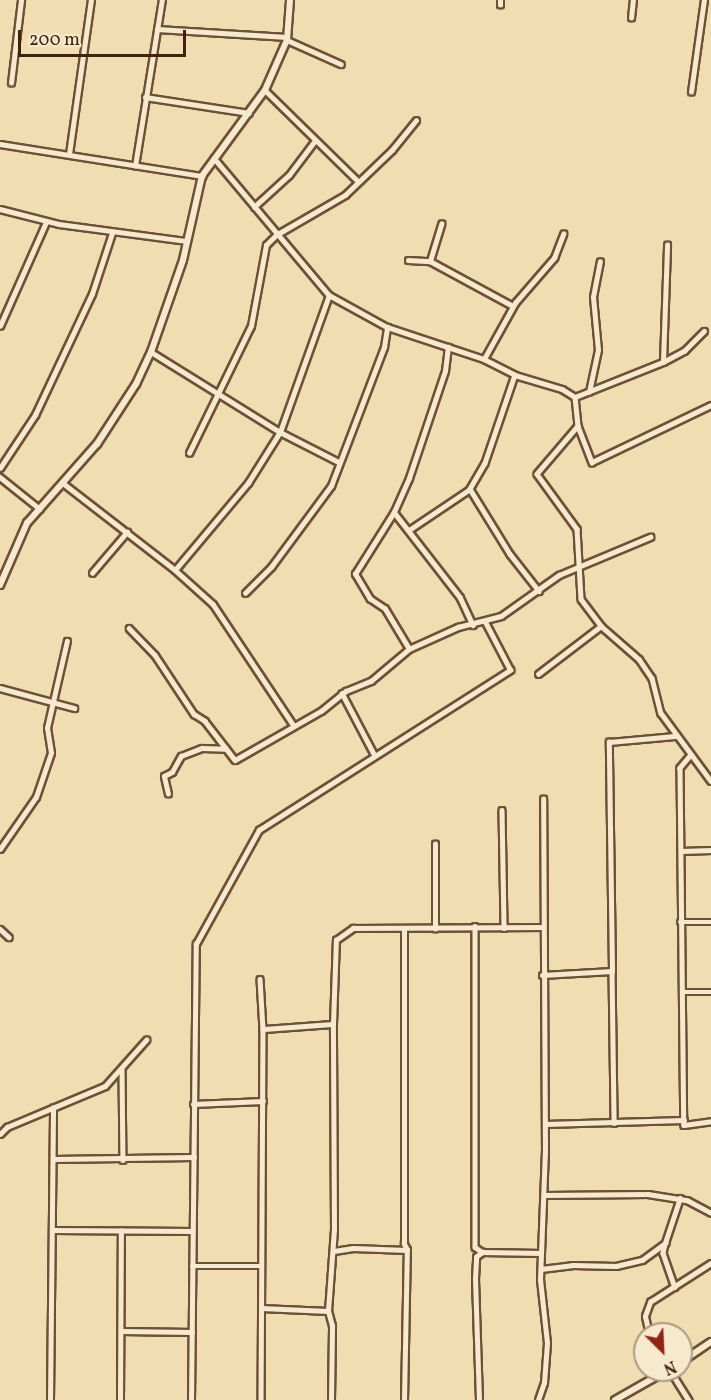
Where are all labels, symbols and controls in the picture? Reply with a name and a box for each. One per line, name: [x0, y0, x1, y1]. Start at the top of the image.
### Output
scale bar: [21, 18, 189, 56]
text: 200 m: [29, 28, 80, 53]
north arrow: [633, 1322, 693, 1382]
text: N: [660, 1354, 679, 1379]

